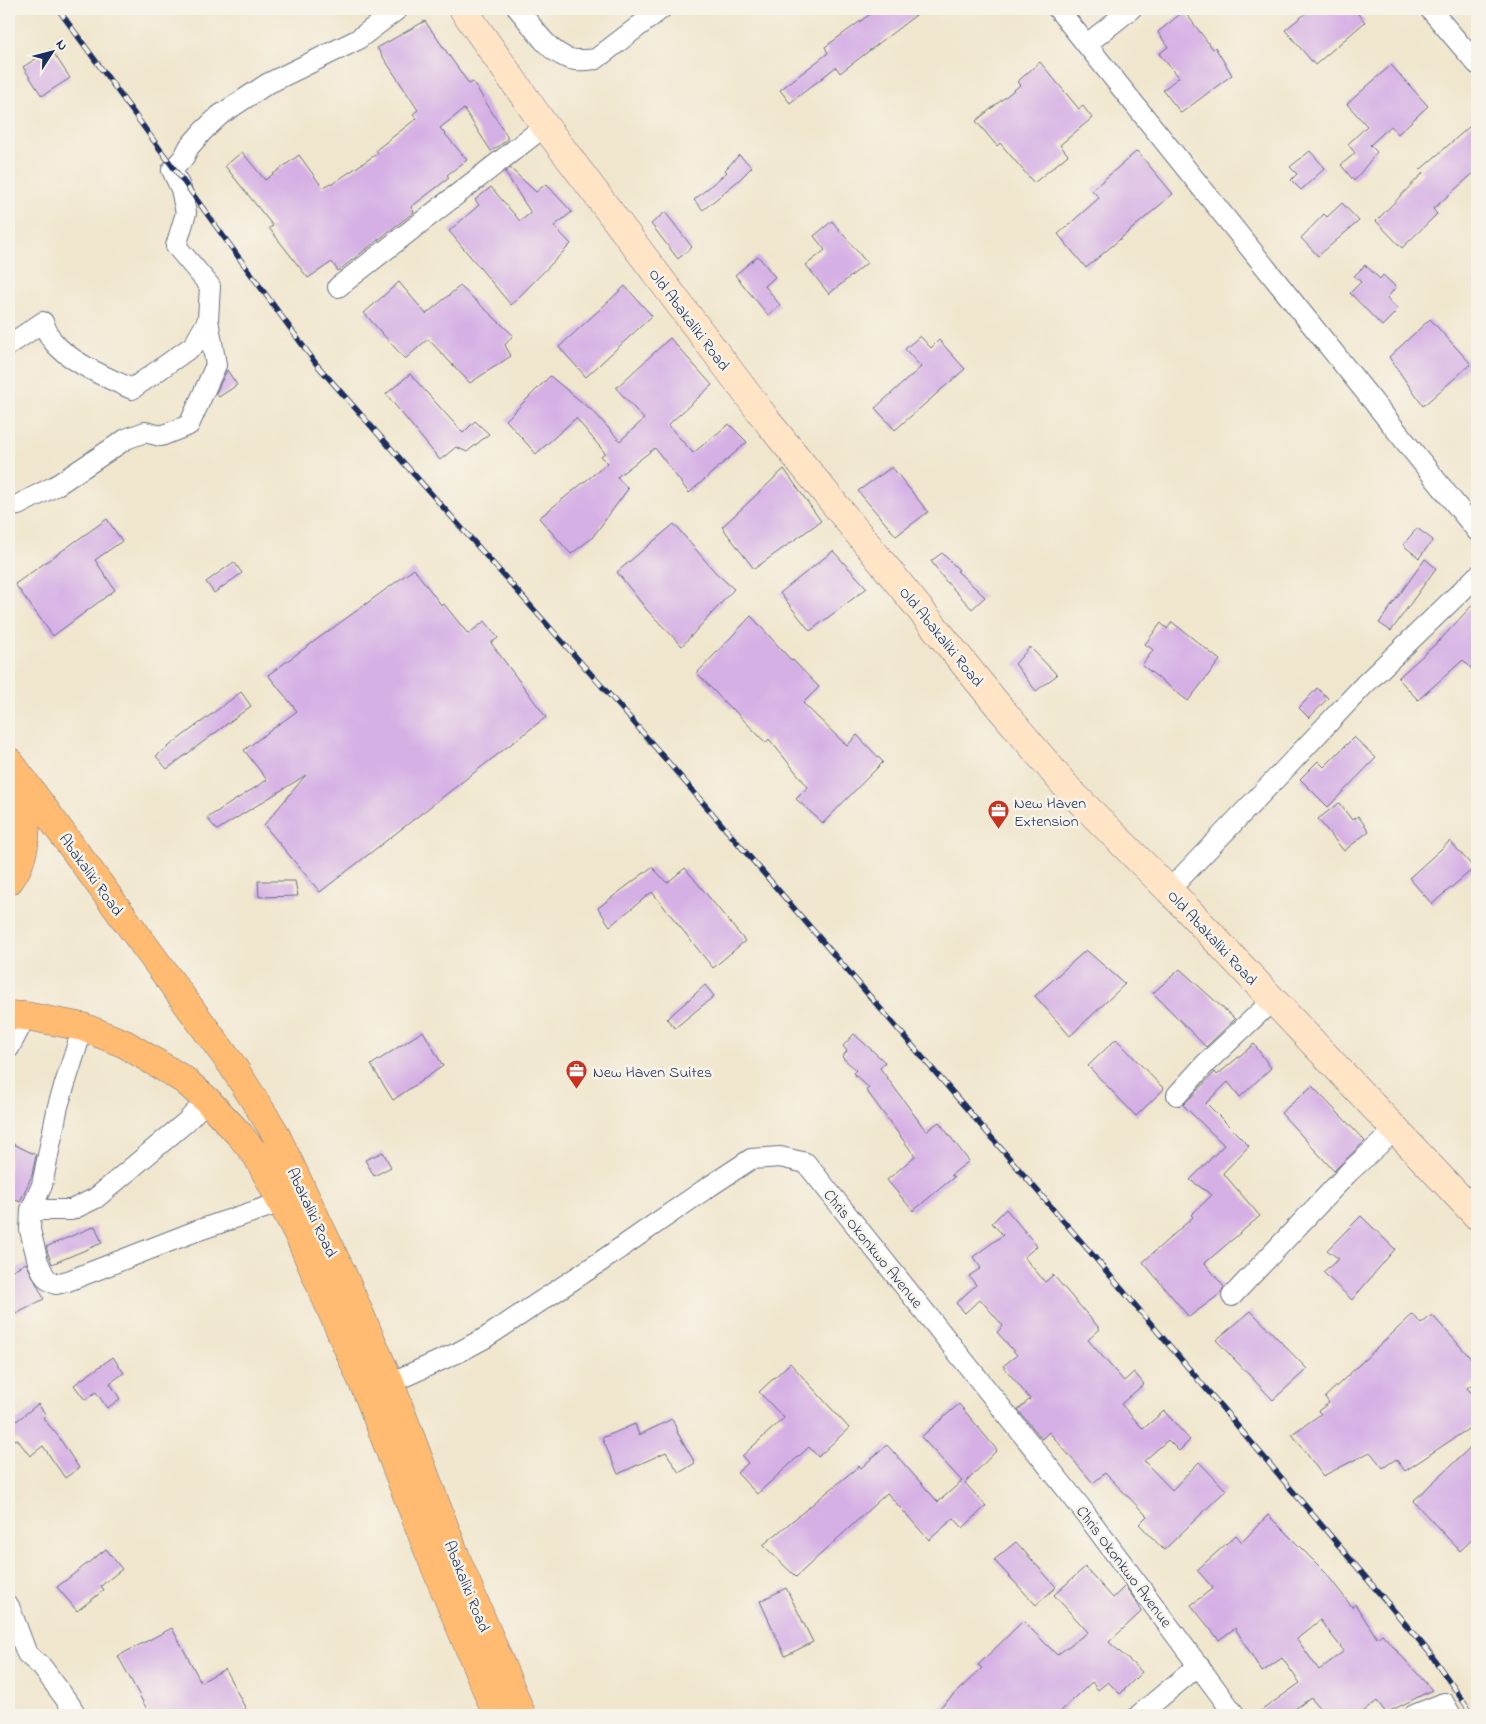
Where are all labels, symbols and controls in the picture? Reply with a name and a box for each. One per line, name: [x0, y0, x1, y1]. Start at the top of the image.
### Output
north arrow: [28, 28, 78, 78]
text: N: [50, 35, 73, 55]
street label: Old Abakaliki Road: [642, 264, 735, 377]
street label: Old Abakaliki Road: [892, 582, 988, 693]
place label: New Haven Extension: [1014, 792, 1086, 834]
office icon: New Haven Extension: [986, 799, 1010, 830]
street label: Abakaliki Road: [52, 829, 129, 921]
street label: Old Abakaliki Road: [1161, 885, 1262, 992]
office icon: New Haven Suites: [565, 1059, 589, 1090]
place label: New Haven Suites: [593, 1061, 712, 1085]
street label: Abakaliki Road: [280, 1164, 343, 1262]
street label: Chris Okonkwo Avenue: [817, 1184, 929, 1315]
street label: Chris Okonkwo Avenue: [1069, 1501, 1178, 1634]
street label: Abakaliki Road: [437, 1537, 495, 1636]

